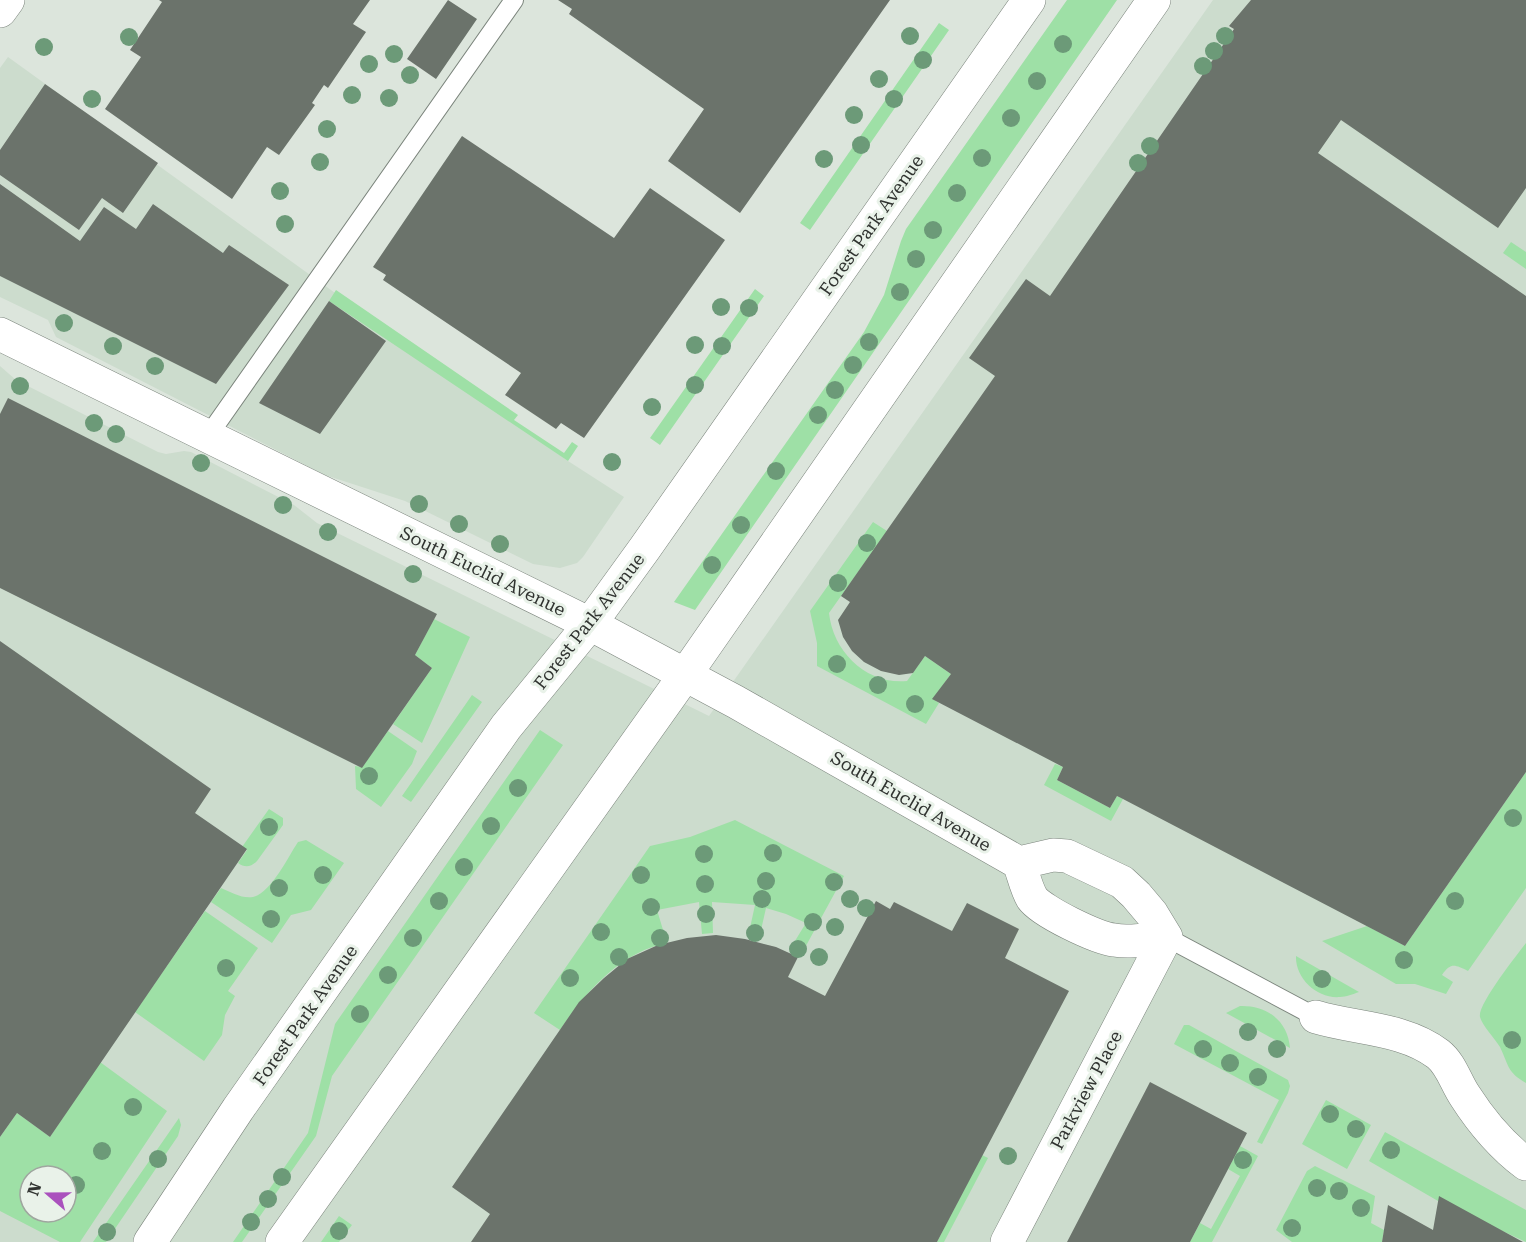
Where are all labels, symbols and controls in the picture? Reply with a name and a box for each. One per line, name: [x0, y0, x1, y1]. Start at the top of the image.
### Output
street label: Forest Park Avenue: [815, 151, 927, 299]
street label: South Euclid Avenue: [397, 522, 569, 620]
street label: Forest Park Avenue: [529, 549, 649, 693]
street label: South Euclid Avenue: [827, 747, 995, 855]
street label: Forest Park Avenue: [249, 941, 361, 1089]
street label: Parkview Place: [1046, 1027, 1126, 1153]
north arrow: [18, 1164, 78, 1224]
text: N: [23, 1180, 45, 1198]

